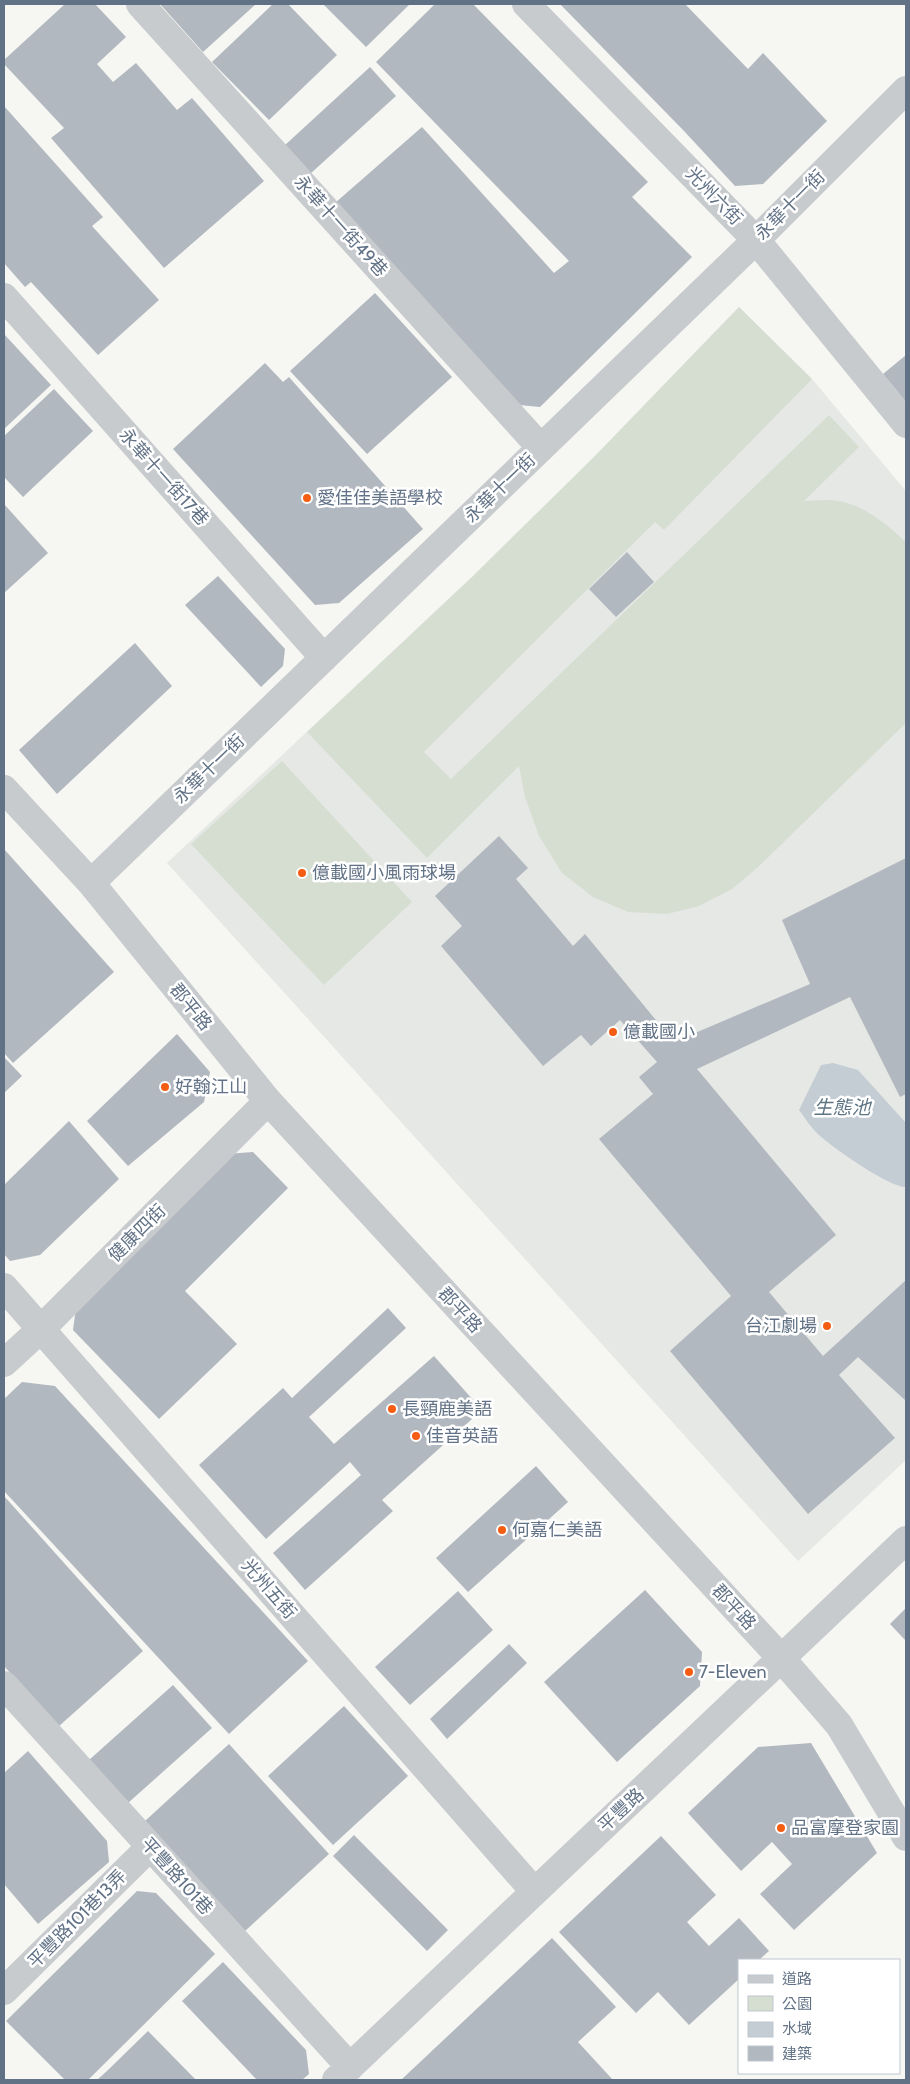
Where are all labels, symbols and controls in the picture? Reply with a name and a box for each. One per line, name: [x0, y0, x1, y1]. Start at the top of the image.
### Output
street label: 光州六街: [681, 162, 747, 230]
street label: 永華十一街: [750, 165, 830, 245]
street label: 永華十一街49巷: [290, 171, 392, 281]
street label: 永華十一街17巷: [115, 424, 213, 530]
street label: 永華十一街: [460, 449, 540, 527]
place label: 愛佳佳美語學校: [317, 487, 443, 509]
marker: 愛佳佳美語學校: [301, 492, 313, 504]
street label: 永華十一街: [169, 730, 249, 808]
place label: 億載國小風雨球場: [312, 862, 456, 884]
marker: 億載國小風雨球場: [296, 867, 308, 879]
street label: 郡平路: [165, 979, 217, 1035]
place label: 億載國小: [623, 1021, 695, 1043]
marker: 億載國小: [607, 1026, 619, 1038]
place label: 好翰江山: [175, 1076, 247, 1098]
marker: 好翰江山: [159, 1081, 171, 1093]
water label: 生態池: [813, 1096, 872, 1119]
street label: 健康四街: [104, 1200, 170, 1266]
street label: 郡平路: [434, 1283, 486, 1337]
place label: 台江劇場: [745, 1315, 817, 1337]
marker: 台江劇場: [821, 1320, 833, 1332]
place label: 長頸鹿美語: [402, 1398, 492, 1420]
marker: 長頸鹿美語: [386, 1403, 398, 1415]
place label: 佳音英語: [426, 1425, 498, 1447]
marker: 佳音英語: [410, 1430, 422, 1442]
place label: 何嘉仁美語: [512, 1519, 602, 1541]
marker: 何嘉仁美語: [496, 1524, 508, 1536]
street label: 光州五街: [237, 1555, 301, 1623]
street label: 郡平路: [708, 1580, 760, 1634]
place label: 7-Eleven: [699, 1661, 767, 1683]
marker: 7-Eleven: [683, 1666, 695, 1678]
street label: 平豐路: [594, 1784, 648, 1836]
place label: 品富摩登家園: [791, 1817, 899, 1839]
marker: 品富摩登家園: [775, 1822, 787, 1834]
street label: 平豐路101巷: [137, 1833, 217, 1919]
street label: 平豐路101巷13弄: [23, 1865, 131, 1973]
legend: [738, 1959, 900, 2074]
text: 道路: [782, 1970, 812, 1988]
text: 公園: [782, 1995, 812, 2013]
text: 水域: [782, 2020, 812, 2038]
text: 建築: [782, 2045, 812, 2063]

